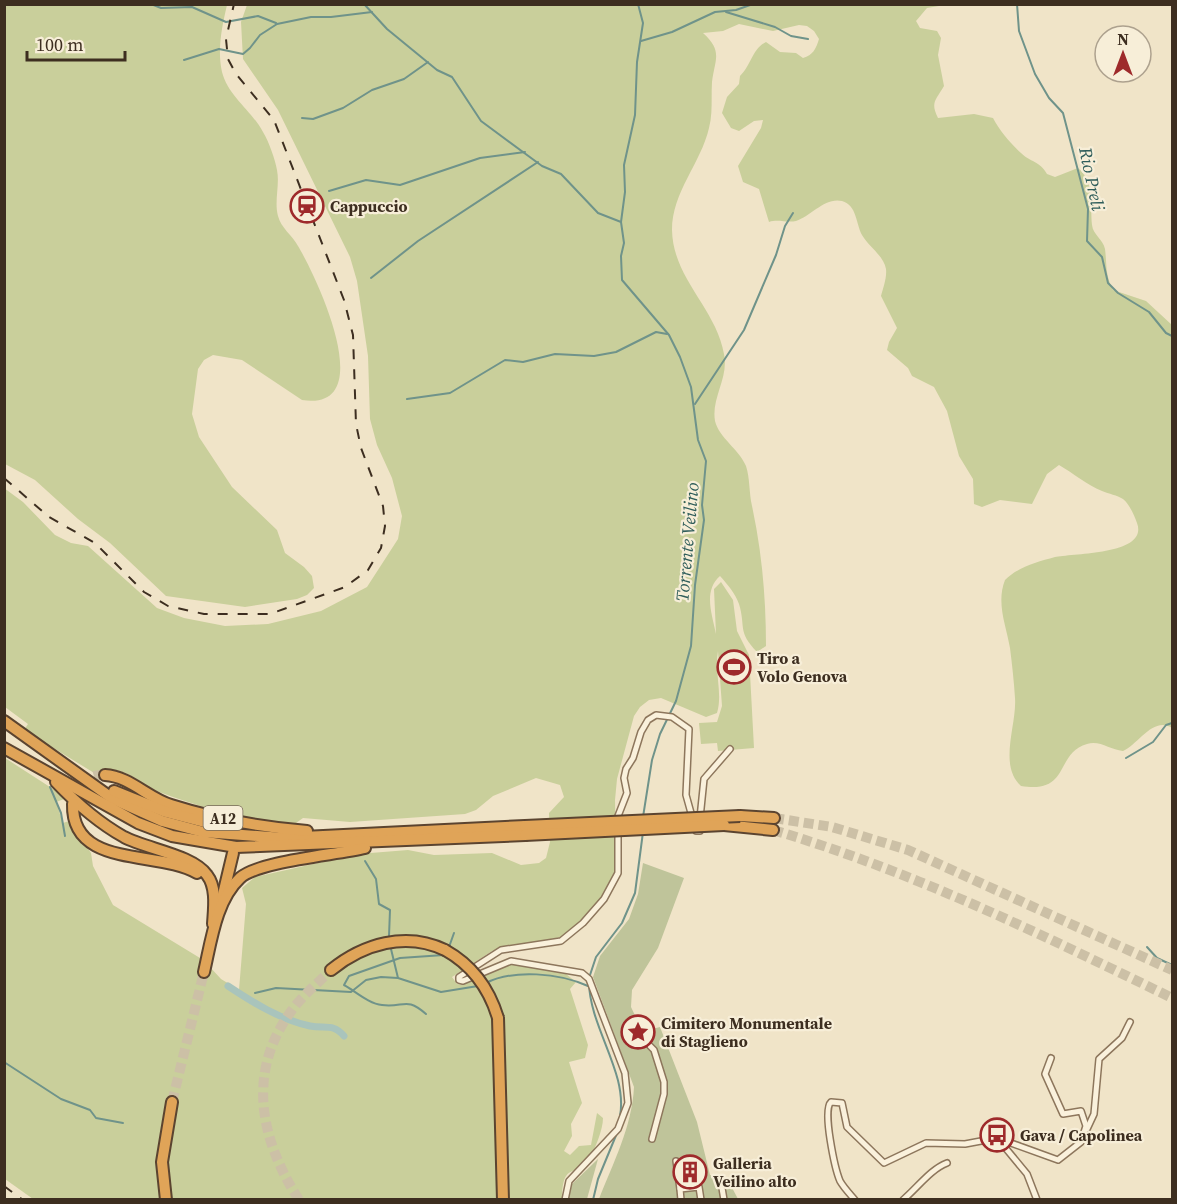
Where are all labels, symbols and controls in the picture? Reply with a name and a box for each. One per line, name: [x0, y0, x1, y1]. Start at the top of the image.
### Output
scale bar: [27, 24, 124, 62]
north arrow: [1093, 24, 1153, 84]
text: N: [1117, 28, 1129, 50]
text: 100 m: [36, 32, 83, 57]
water label: Rio Preli: [1073, 144, 1111, 214]
station icon: Cappuccio: [289, 188, 325, 224]
place label: Cappuccio: [330, 195, 408, 217]
water label: Torrente Veilino: [669, 481, 705, 603]
place label: Tiro a Volo Genova: [757, 647, 848, 687]
sports icon: Tiro a Volo Genova: [716, 649, 752, 685]
road number: A12: [204, 806, 242, 830]
place label: Cimitero Monumentale di Staglieno: [661, 1012, 832, 1052]
place icon: Cimitero Monumentale di Staglieno: [620, 1014, 656, 1050]
bus stop icon: Gava / Capolinea: [979, 1117, 1015, 1153]
place label: Gava / Capolinea: [1020, 1124, 1143, 1146]
place label: Galleria Veilino alto: [713, 1152, 797, 1192]
building icon: Galleria Veilino alto: [672, 1154, 708, 1190]

